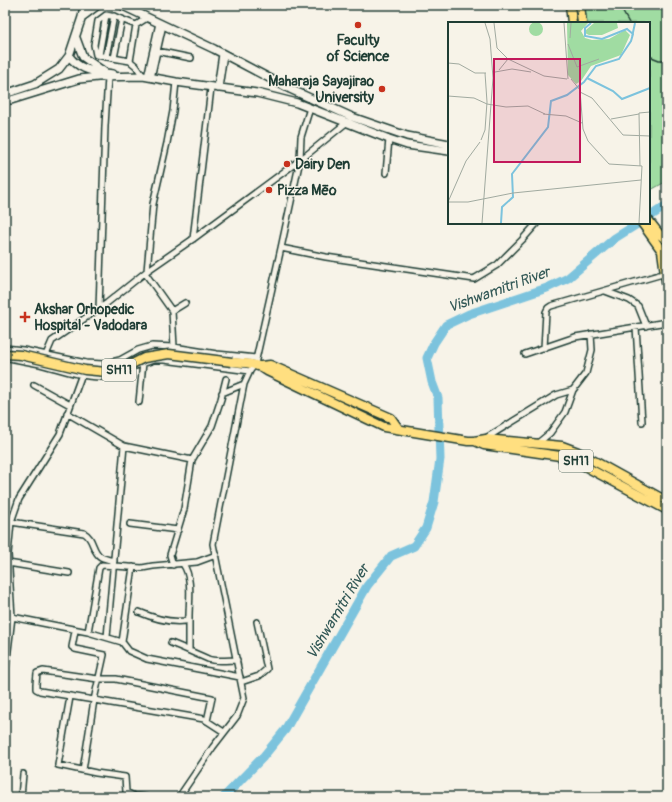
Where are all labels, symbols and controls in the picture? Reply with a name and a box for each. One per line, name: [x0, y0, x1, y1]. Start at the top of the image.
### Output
marker: Faculty of Science: [353, 20, 363, 30]
inset map: [448, 22, 650, 224]
place label: Faculty of Science: [326, 32, 390, 65]
place label: Maharaja Sayajirao University: [268, 73, 374, 106]
marker: Maharaja Sayajirao University: [377, 84, 387, 94]
place label: Dairy Den: [295, 156, 350, 173]
marker: Dairy Den: [282, 159, 292, 169]
place label: Pizza Mēo: [277, 182, 337, 199]
marker: Pizza Mēo: [264, 185, 274, 195]
water label: Vishwamitri River: [445, 262, 554, 317]
place label: Akshar Orhopedic Hospital - Vadodara: [34, 301, 148, 334]
marker: Akshar Orhopedic Hospital - Vadodara: [19, 311, 31, 323]
road number: SH11: [102, 359, 136, 381]
road number: SH11: [559, 450, 593, 472]
water label: Vishwamitri River: [302, 560, 375, 663]

